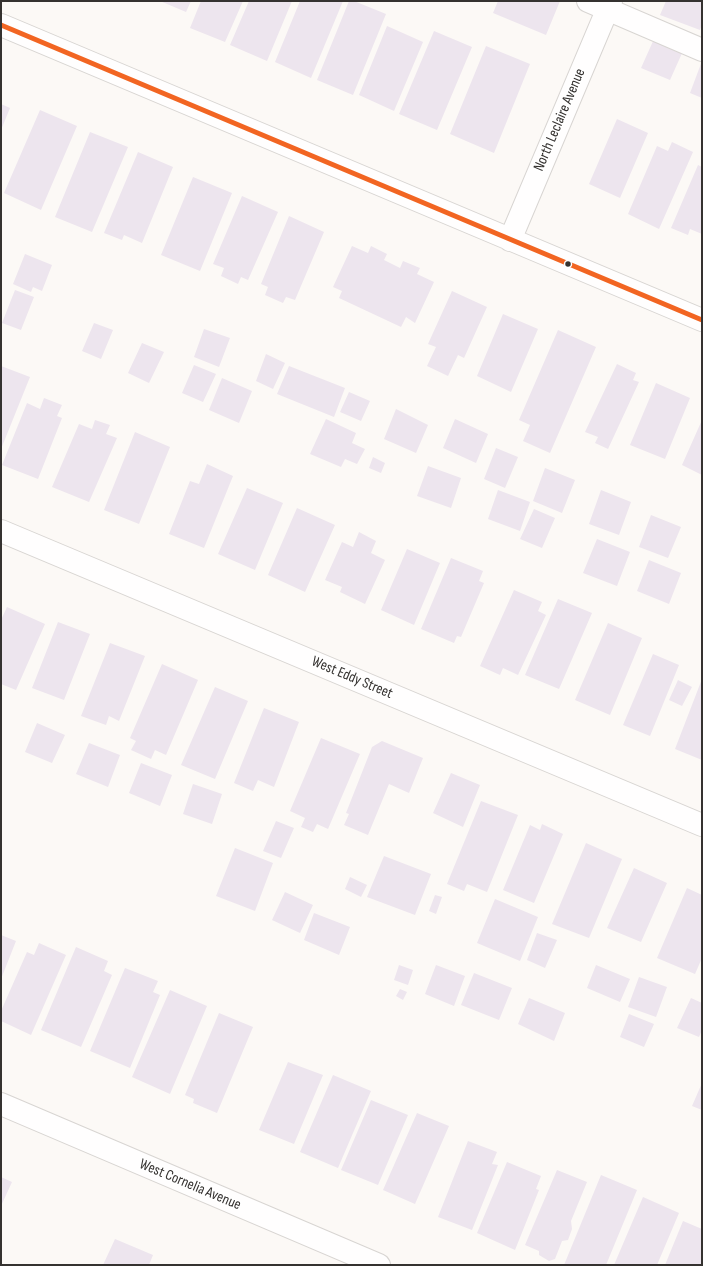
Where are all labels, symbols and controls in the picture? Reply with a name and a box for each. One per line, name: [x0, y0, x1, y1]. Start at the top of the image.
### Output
street label: North Leclaire Avenue: [530, 66, 590, 174]
unlabelled marker: [563, 259, 573, 269]
street label: West Eddy Street: [309, 653, 395, 703]
street label: West Cornelia Avenue: [136, 1155, 244, 1215]

